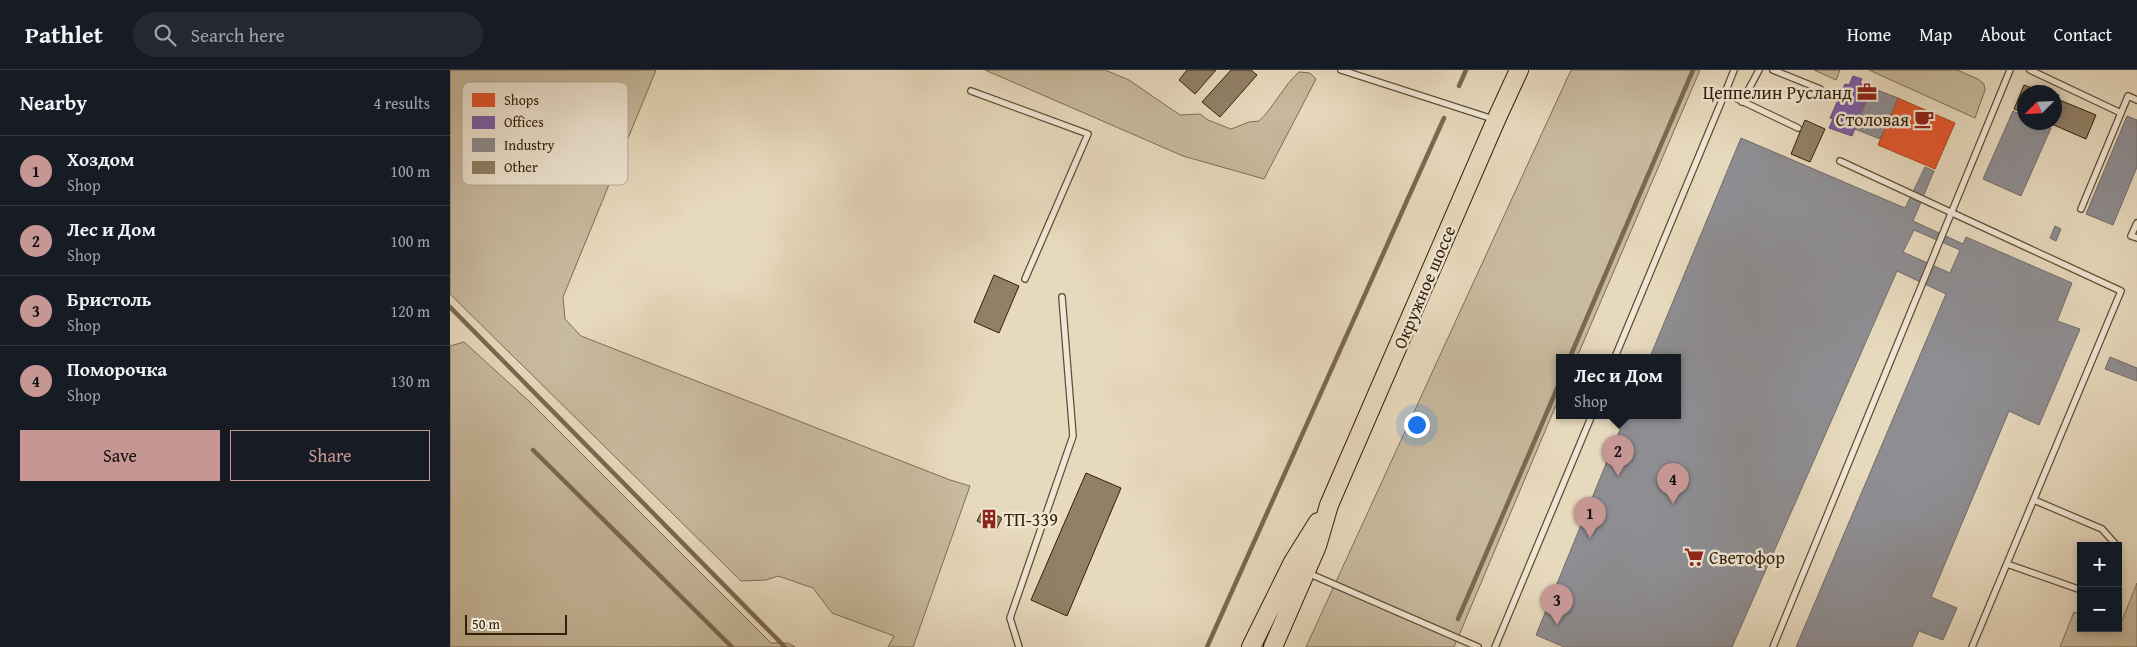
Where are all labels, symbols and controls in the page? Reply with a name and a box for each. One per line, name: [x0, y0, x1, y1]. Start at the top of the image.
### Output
search box: [133, 12, 483, 57]
text: Pathlet: [25, 17, 103, 52]
icon: search: [151, 21, 179, 49]
text: Search here: [191, 21, 285, 49]
text: Home: [1847, 21, 1891, 48]
text: Map: [1919, 21, 1952, 48]
text: About: [1980, 21, 2026, 48]
text: Contact: [2054, 21, 2112, 48]
place label: Цеппелин Русланд: [1703, 79, 1852, 106]
office icon: Цеппелин Русланд: [1856, 81, 1878, 103]
legend: [462, 82, 628, 185]
north arrow: [2017, 85, 2062, 130]
text: Nearby: [20, 87, 87, 118]
text: Shops: [504, 90, 539, 110]
text: 4 results: [373, 91, 430, 115]
place label: Столовая: [1836, 106, 1909, 133]
cafe icon: Столовая: [1913, 108, 1935, 130]
text: Offices: [504, 112, 544, 132]
text: Industry: [504, 135, 554, 155]
text: Хоздом: [67, 145, 134, 173]
text: Other: [504, 157, 538, 177]
text: 1: [32, 159, 40, 183]
text: 100 m: [390, 159, 430, 183]
text: Shop: [67, 173, 101, 197]
text: Лес и Дом: [67, 215, 156, 243]
street label: Окружное шоссе: [1386, 221, 1462, 353]
text: 2: [32, 229, 40, 253]
text: 100 m: [390, 229, 430, 253]
text: Shop: [67, 243, 101, 267]
text: Бристоль: [67, 285, 151, 313]
text: 3: [32, 299, 40, 323]
text: 120 m: [390, 299, 430, 323]
text: Shop: [67, 313, 101, 337]
popup: [1556, 354, 1681, 419]
text: Поморочка: [67, 355, 167, 383]
text: Лес и Дом: [1574, 361, 1663, 389]
text: 4: [32, 369, 40, 393]
text: 130 m: [390, 369, 430, 393]
text: Shop: [67, 383, 101, 407]
text: Shop: [1574, 389, 1608, 413]
your location: [1404, 412, 1430, 438]
button: Save: [20, 430, 220, 481]
button: Share: [230, 430, 430, 481]
pin: 2: [1602, 435, 1634, 476]
pin: 4: [1657, 463, 1689, 504]
pin: 1: [1574, 497, 1606, 538]
place label: ТП-339: [1004, 506, 1058, 533]
building icon: ТП-339: [978, 508, 1000, 530]
map controls: [2077, 542, 2122, 632]
button: +: [2077, 542, 2122, 587]
place label: Светофор: [1709, 544, 1785, 571]
supermarket icon: Светофор: [1683, 546, 1705, 568]
pin: 3: [1541, 584, 1573, 625]
button: −: [2077, 587, 2122, 632]
scale bar: [465, 612, 568, 635]
text: 50 m: [472, 614, 500, 634]

